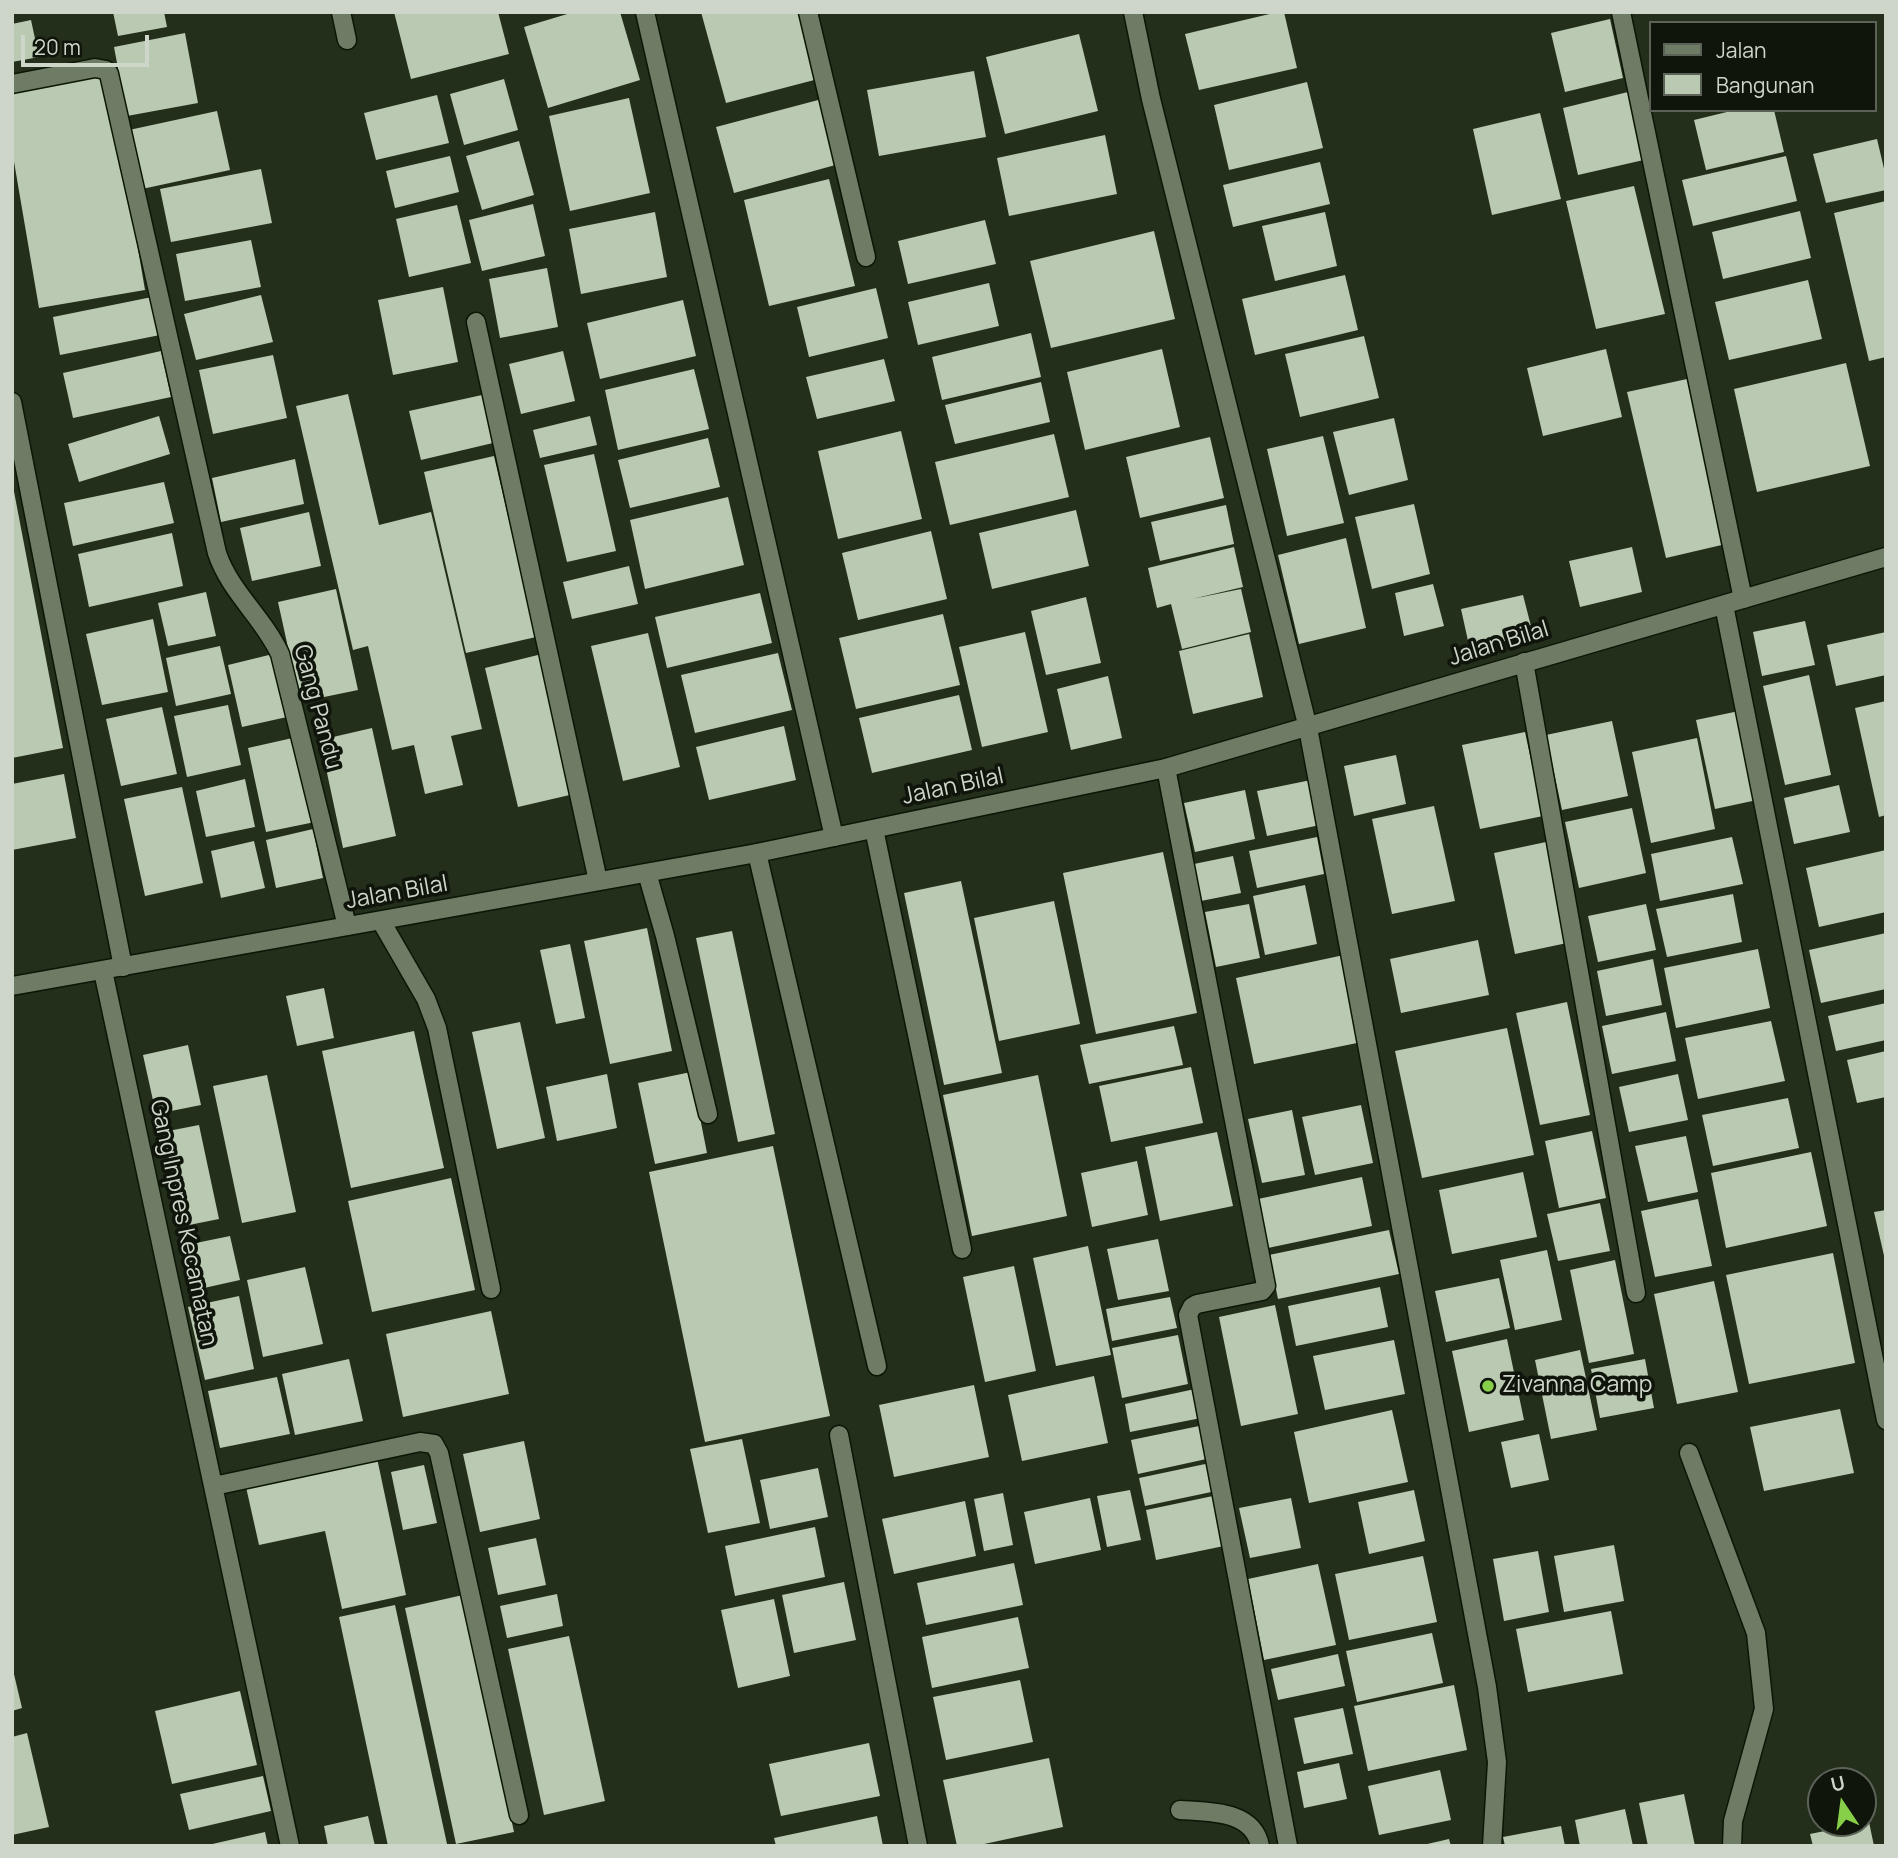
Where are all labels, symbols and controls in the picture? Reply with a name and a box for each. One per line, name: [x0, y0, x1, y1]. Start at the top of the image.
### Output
scale bar: [24, 21, 152, 65]
legend: [1650, 21, 1877, 112]
text: 20 m: [34, 33, 81, 61]
text: Jalan: [1716, 36, 1766, 64]
text: Bangunan: [1716, 71, 1815, 99]
street label: Jalan Bilal: [1446, 616, 1552, 672]
street label: Gang Pandu: [287, 642, 347, 772]
street label: Jalan Bilal: [900, 763, 1006, 811]
street label: Jalan Bilal: [344, 870, 450, 916]
street label: Gang Inpres Kecamatan: [143, 1097, 223, 1349]
place label: Zivanna Camp: [1502, 1372, 1652, 1400]
marker: Zivanna Camp: [1480, 1378, 1496, 1394]
north arrow: [1807, 1767, 1877, 1837]
text: U: [1828, 1769, 1847, 1798]

